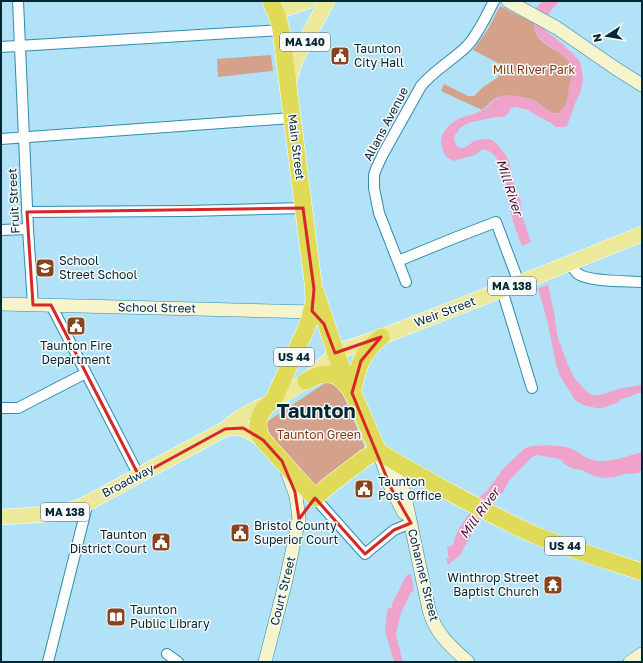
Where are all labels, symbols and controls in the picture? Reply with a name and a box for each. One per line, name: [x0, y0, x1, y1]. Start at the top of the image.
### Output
north arrow: [587, 16, 627, 56]
road number: MA 140: [280, 33, 330, 51]
text: N: [590, 33, 604, 44]
place label: Taunton City Hall: [354, 41, 404, 70]
public building icon: Taunton City Hall: [329, 45, 351, 67]
park label: Mill River Park: [493, 62, 576, 77]
street label: Allans Avenue: [360, 84, 411, 163]
street label: Main Street: [285, 113, 308, 181]
water label: Mill River: [493, 157, 527, 219]
street label: Fruit Street: [4, 168, 23, 234]
place label: School Street School: [59, 253, 138, 282]
school or university icon: School Street School: [34, 257, 56, 279]
road number: MA 138: [488, 277, 536, 295]
street label: Weir Street: [412, 293, 478, 330]
street label: School Street: [118, 299, 197, 316]
public building icon: Taunton Fire Department: [65, 315, 87, 337]
place label: Taunton Fire Department: [40, 338, 112, 367]
road number: US 44: [274, 348, 314, 366]
district label: Taunton: [276, 398, 356, 422]
park label: Taunton Green: [277, 427, 361, 442]
street label: Broadway: [99, 460, 157, 500]
place label: Taunton Post Office: [378, 474, 442, 503]
public building icon: Taunton Post Office: [353, 478, 375, 500]
water label: Mill River: [455, 483, 504, 541]
road number: MA 138: [41, 503, 89, 521]
place label: Bristol County Superior Court: [254, 518, 339, 547]
public building icon: Bristol County Superior Court: [229, 522, 251, 544]
place label: Taunton District Court: [70, 527, 147, 556]
street label: Cohannet Street: [405, 527, 442, 623]
public building icon: Taunton District Court: [150, 531, 172, 553]
road number: US 44: [545, 537, 585, 555]
street label: Court Street: [267, 554, 298, 627]
place label: Winthrop Street Baptist Church: [447, 570, 539, 599]
temple icon: Winthrop Street Baptist Church: [542, 574, 564, 596]
place label: Taunton Public Library: [130, 602, 210, 631]
library icon: Taunton Public Library: [105, 606, 127, 628]

